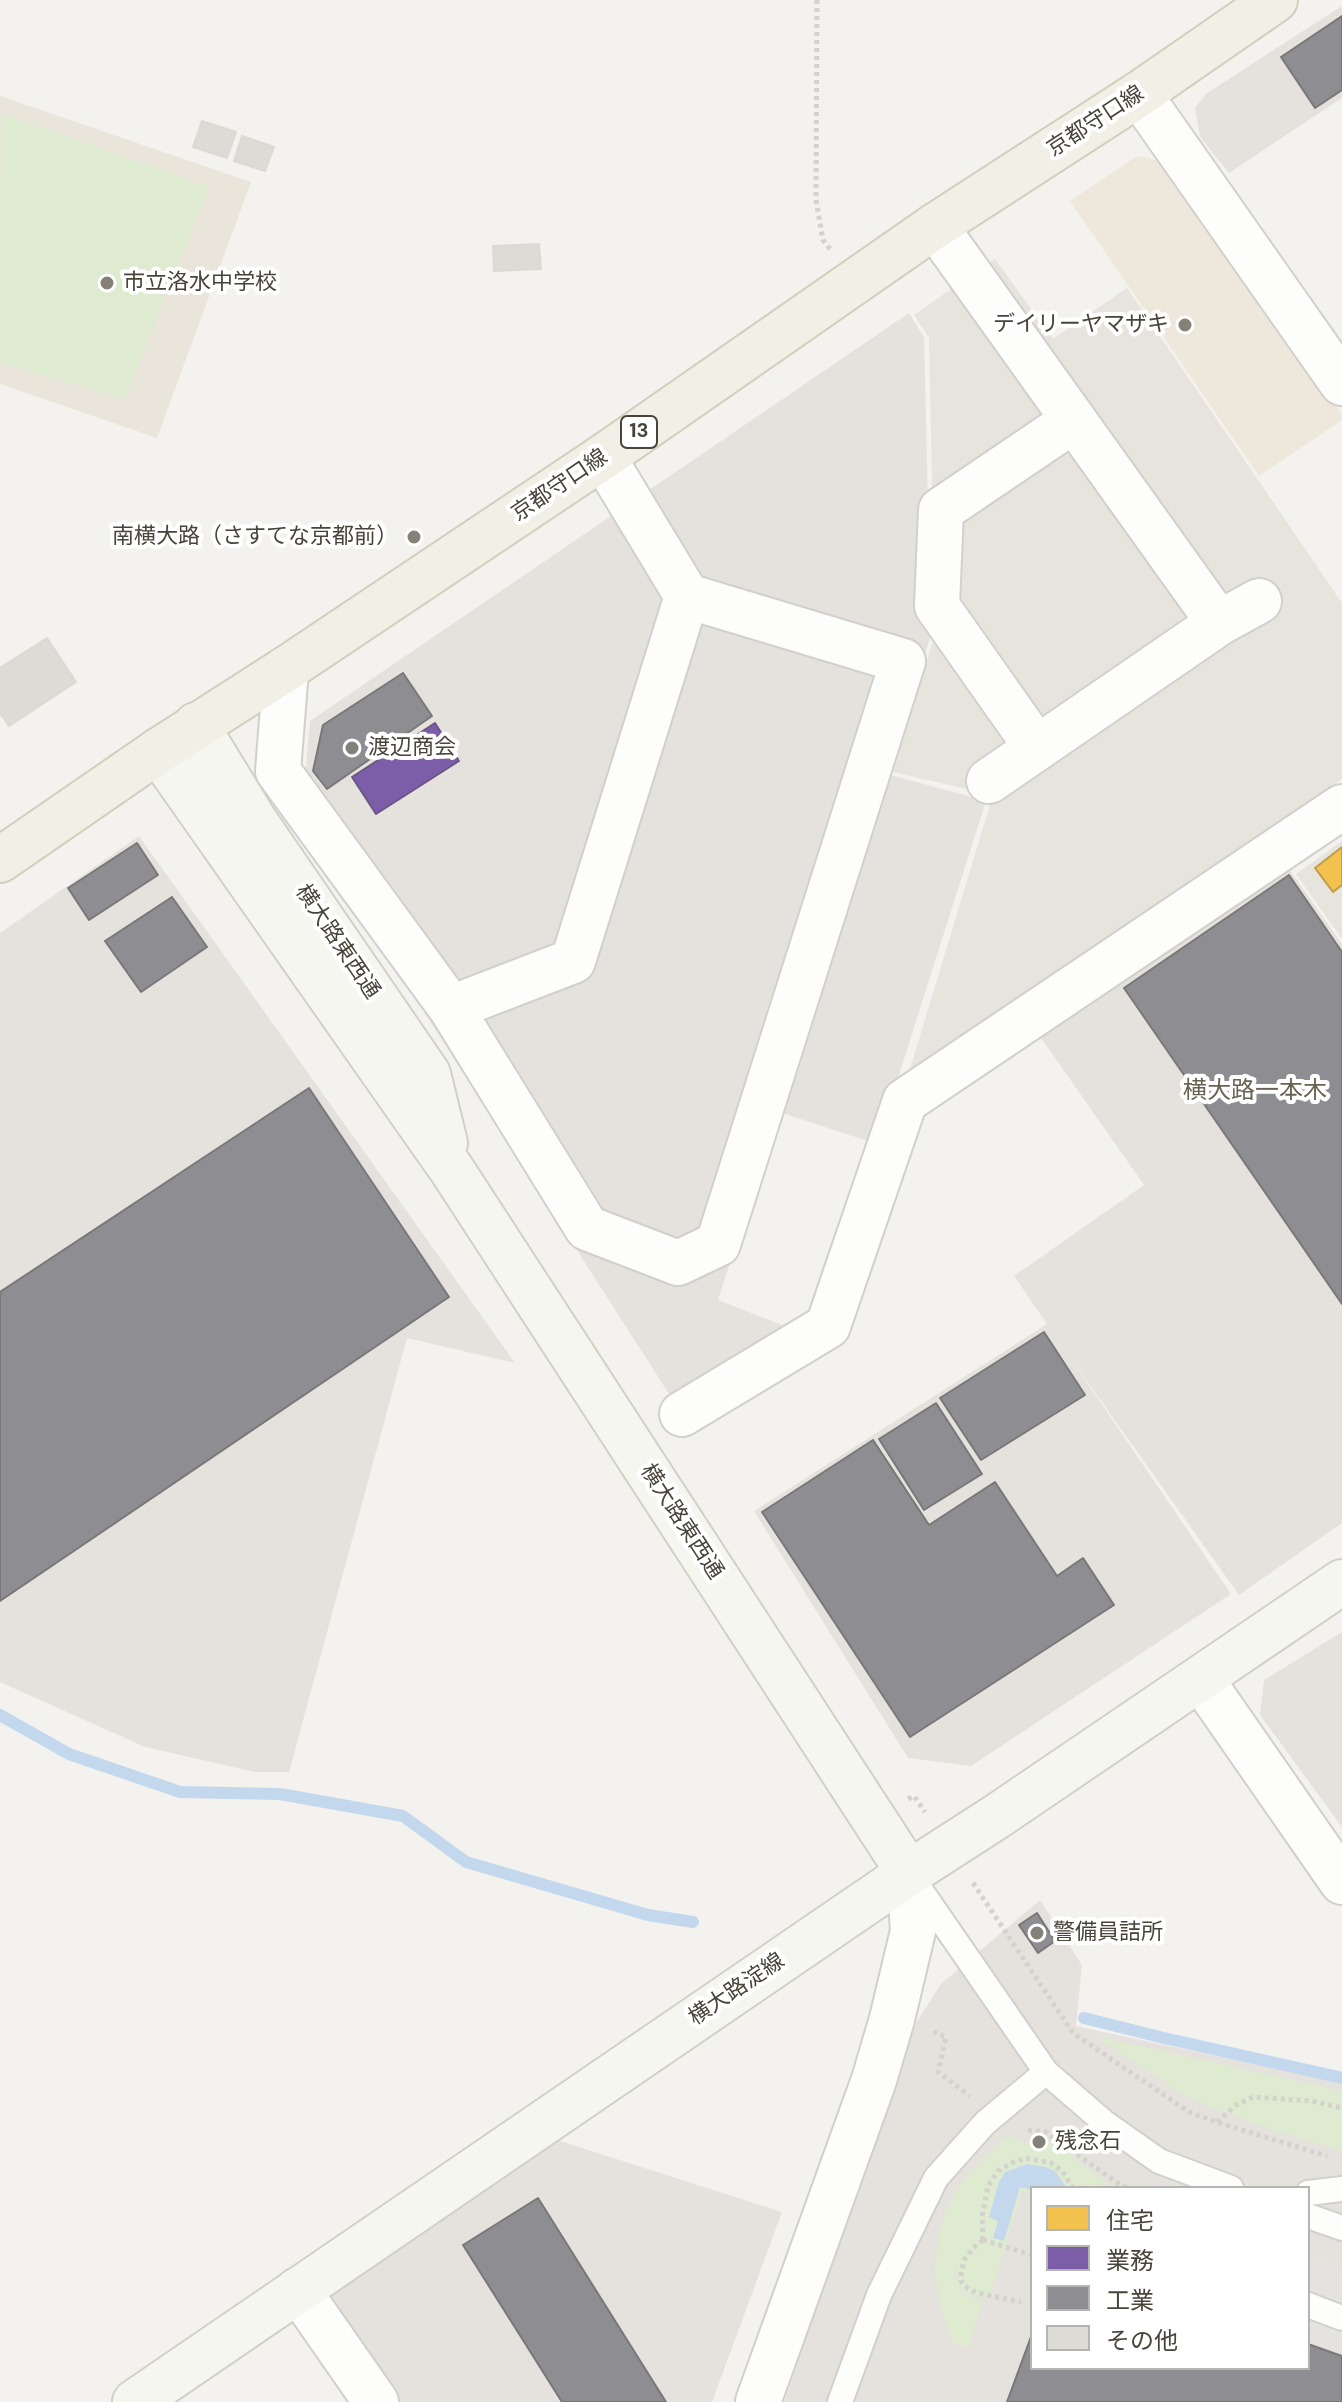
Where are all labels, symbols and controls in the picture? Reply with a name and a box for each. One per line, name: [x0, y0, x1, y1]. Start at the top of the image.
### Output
street label: 京都守口線: [1043, 81, 1149, 163]
place label: 市立洛水中学校: [123, 270, 277, 296]
marker: 市立洛水中学校: [98, 274, 116, 292]
place label: デイリーヤマザキ: [993, 312, 1169, 338]
marker: デイリーヤマザキ: [1176, 316, 1194, 334]
road number: 13: [621, 416, 657, 448]
street label: 京都守口線: [507, 444, 613, 528]
place label: 南横大路（さすてな京都前）: [112, 524, 398, 550]
marker: 南横大路（さすてな京都前）: [405, 528, 423, 546]
place label: 渡辺商会: [368, 735, 456, 761]
marker: 渡辺商会: [343, 739, 361, 757]
street label: 横大路東西通: [289, 880, 385, 1004]
district label: 横大路一本木: [1183, 1078, 1327, 1106]
street label: 横大路東西通: [634, 1459, 728, 1585]
place label: 警備員詰所: [1053, 1920, 1163, 1946]
marker: 警備員詰所: [1028, 1924, 1046, 1942]
street label: 横大路淀線: [684, 1948, 790, 2032]
place label: 残念石: [1055, 2129, 1121, 2155]
marker: 残念石: [1030, 2133, 1048, 2151]
legend: [1030, 2186, 1310, 2370]
text: 住宅: [1106, 2205, 1154, 2236]
text: 業務: [1106, 2245, 1154, 2276]
text: 工業: [1106, 2285, 1154, 2316]
text: その他: [1106, 2325, 1178, 2356]

